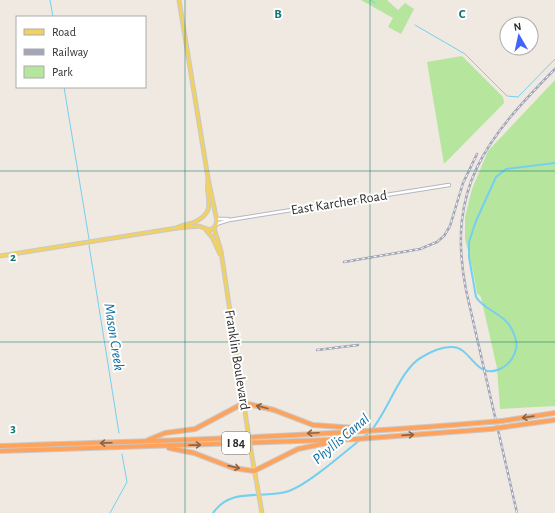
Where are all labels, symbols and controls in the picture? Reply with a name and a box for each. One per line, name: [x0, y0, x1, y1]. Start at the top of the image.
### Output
text: B: [274, 8, 282, 21]
text: C: [459, 8, 466, 21]
legend: [16, 16, 146, 88]
north arrow: [499, 16, 539, 56]
text: N: [513, 21, 522, 33]
text: Road: [52, 26, 76, 38]
text: Railway: [52, 46, 88, 59]
text: Park: [52, 66, 73, 78]
street label: East Karcher Road: [290, 188, 388, 218]
text: 2: [10, 251, 16, 264]
water label: Mason Creek: [101, 302, 127, 372]
street label: Franklin Boulevard: [222, 309, 252, 411]
one-way arrow: [256, 403, 269, 410]
water label: Phyllis Canal: [310, 411, 373, 467]
one-way arrow: [522, 413, 535, 421]
text: 3: [10, 422, 16, 435]
one-way arrow: [307, 429, 320, 436]
one-way arrow: [401, 431, 414, 439]
road number: I 84: [222, 432, 250, 454]
one-way arrow: [100, 439, 113, 446]
one-way arrow: [188, 441, 201, 449]
one-way arrow: [227, 464, 240, 472]

